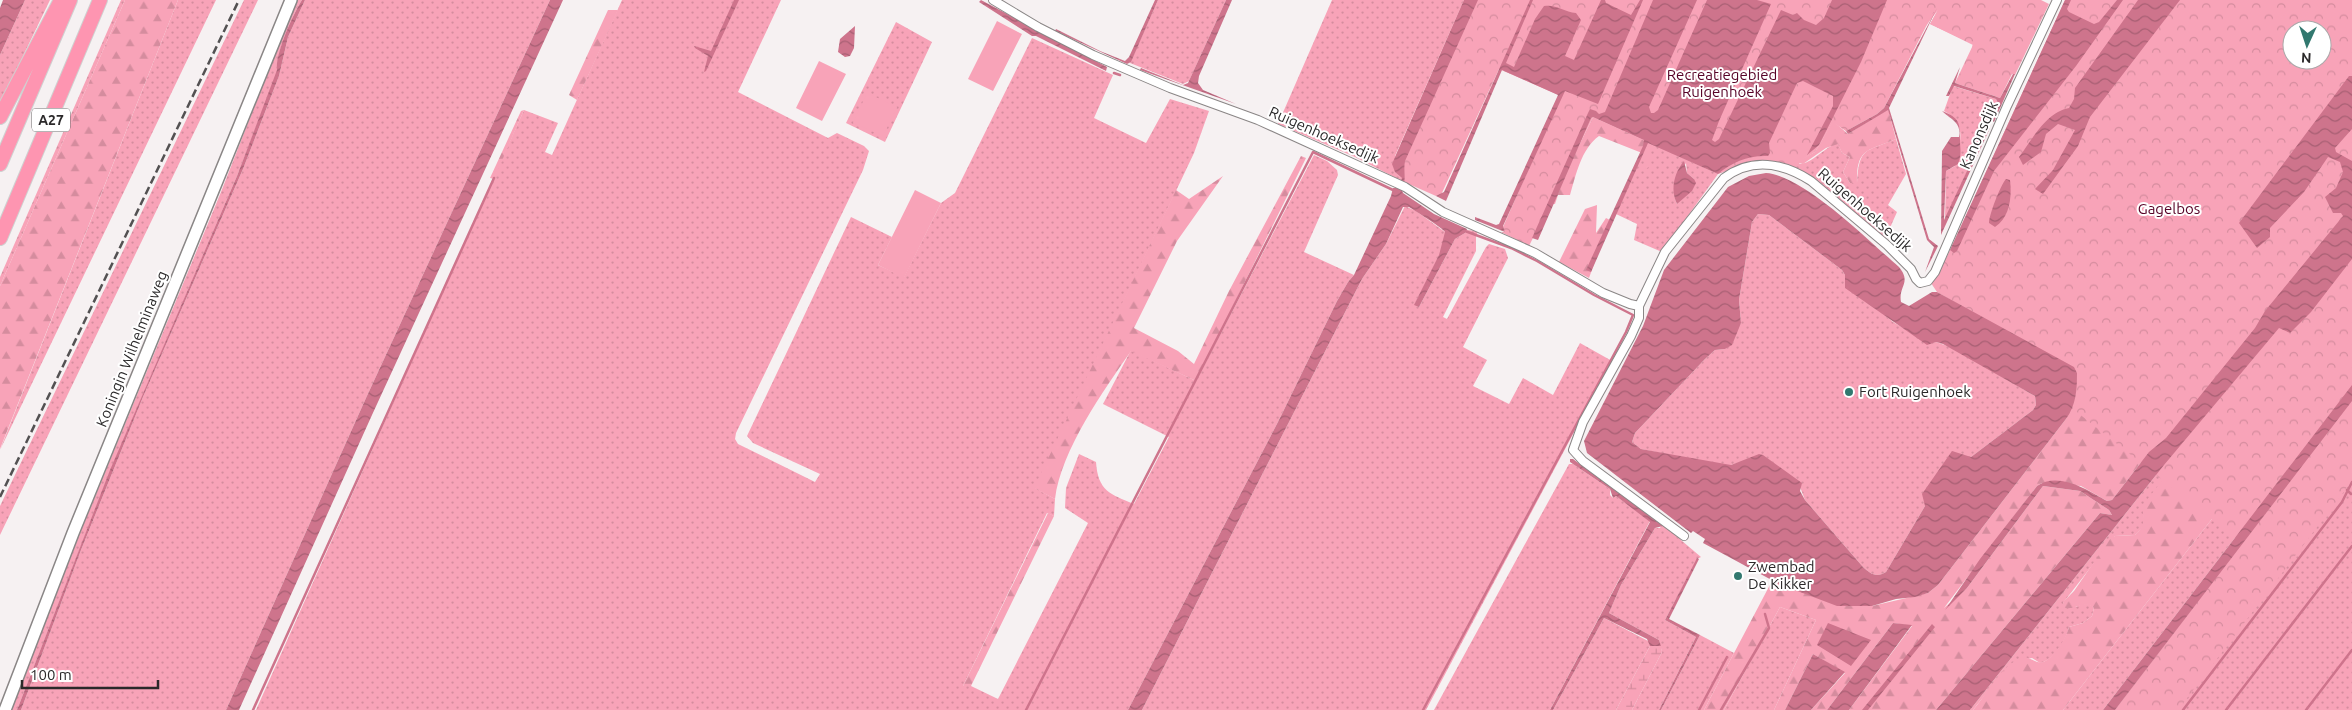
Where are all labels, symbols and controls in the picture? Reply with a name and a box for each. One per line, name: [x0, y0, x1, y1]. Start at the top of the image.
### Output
north arrow: [2282, 20, 2332, 70]
text: N: [2301, 50, 2312, 66]
park label: Recreatiegebied Ruigenhoek: [1667, 66, 1777, 100]
street label: Kanonsdijk: [1956, 98, 2001, 172]
street label: Ruigenhoeksedijk: [1267, 103, 1382, 167]
road number: A27: [32, 108, 70, 132]
street label: Ruigenhoeksedijk: [1815, 164, 1916, 255]
park label: Gagelbos: [2138, 200, 2200, 217]
street label: Koningin Wilhelminaweg: [92, 268, 171, 429]
place label: Fort Ruigenhoek: [1859, 383, 1971, 400]
marker: Fort Ruigenhoek: [1843, 386, 1855, 398]
place label: Zwembad De Kikker: [1748, 558, 1814, 592]
marker: Zwembad De Kikker: [1732, 570, 1744, 582]
scale bar: [22, 658, 159, 690]
text: 100 m: [30, 666, 72, 683]

